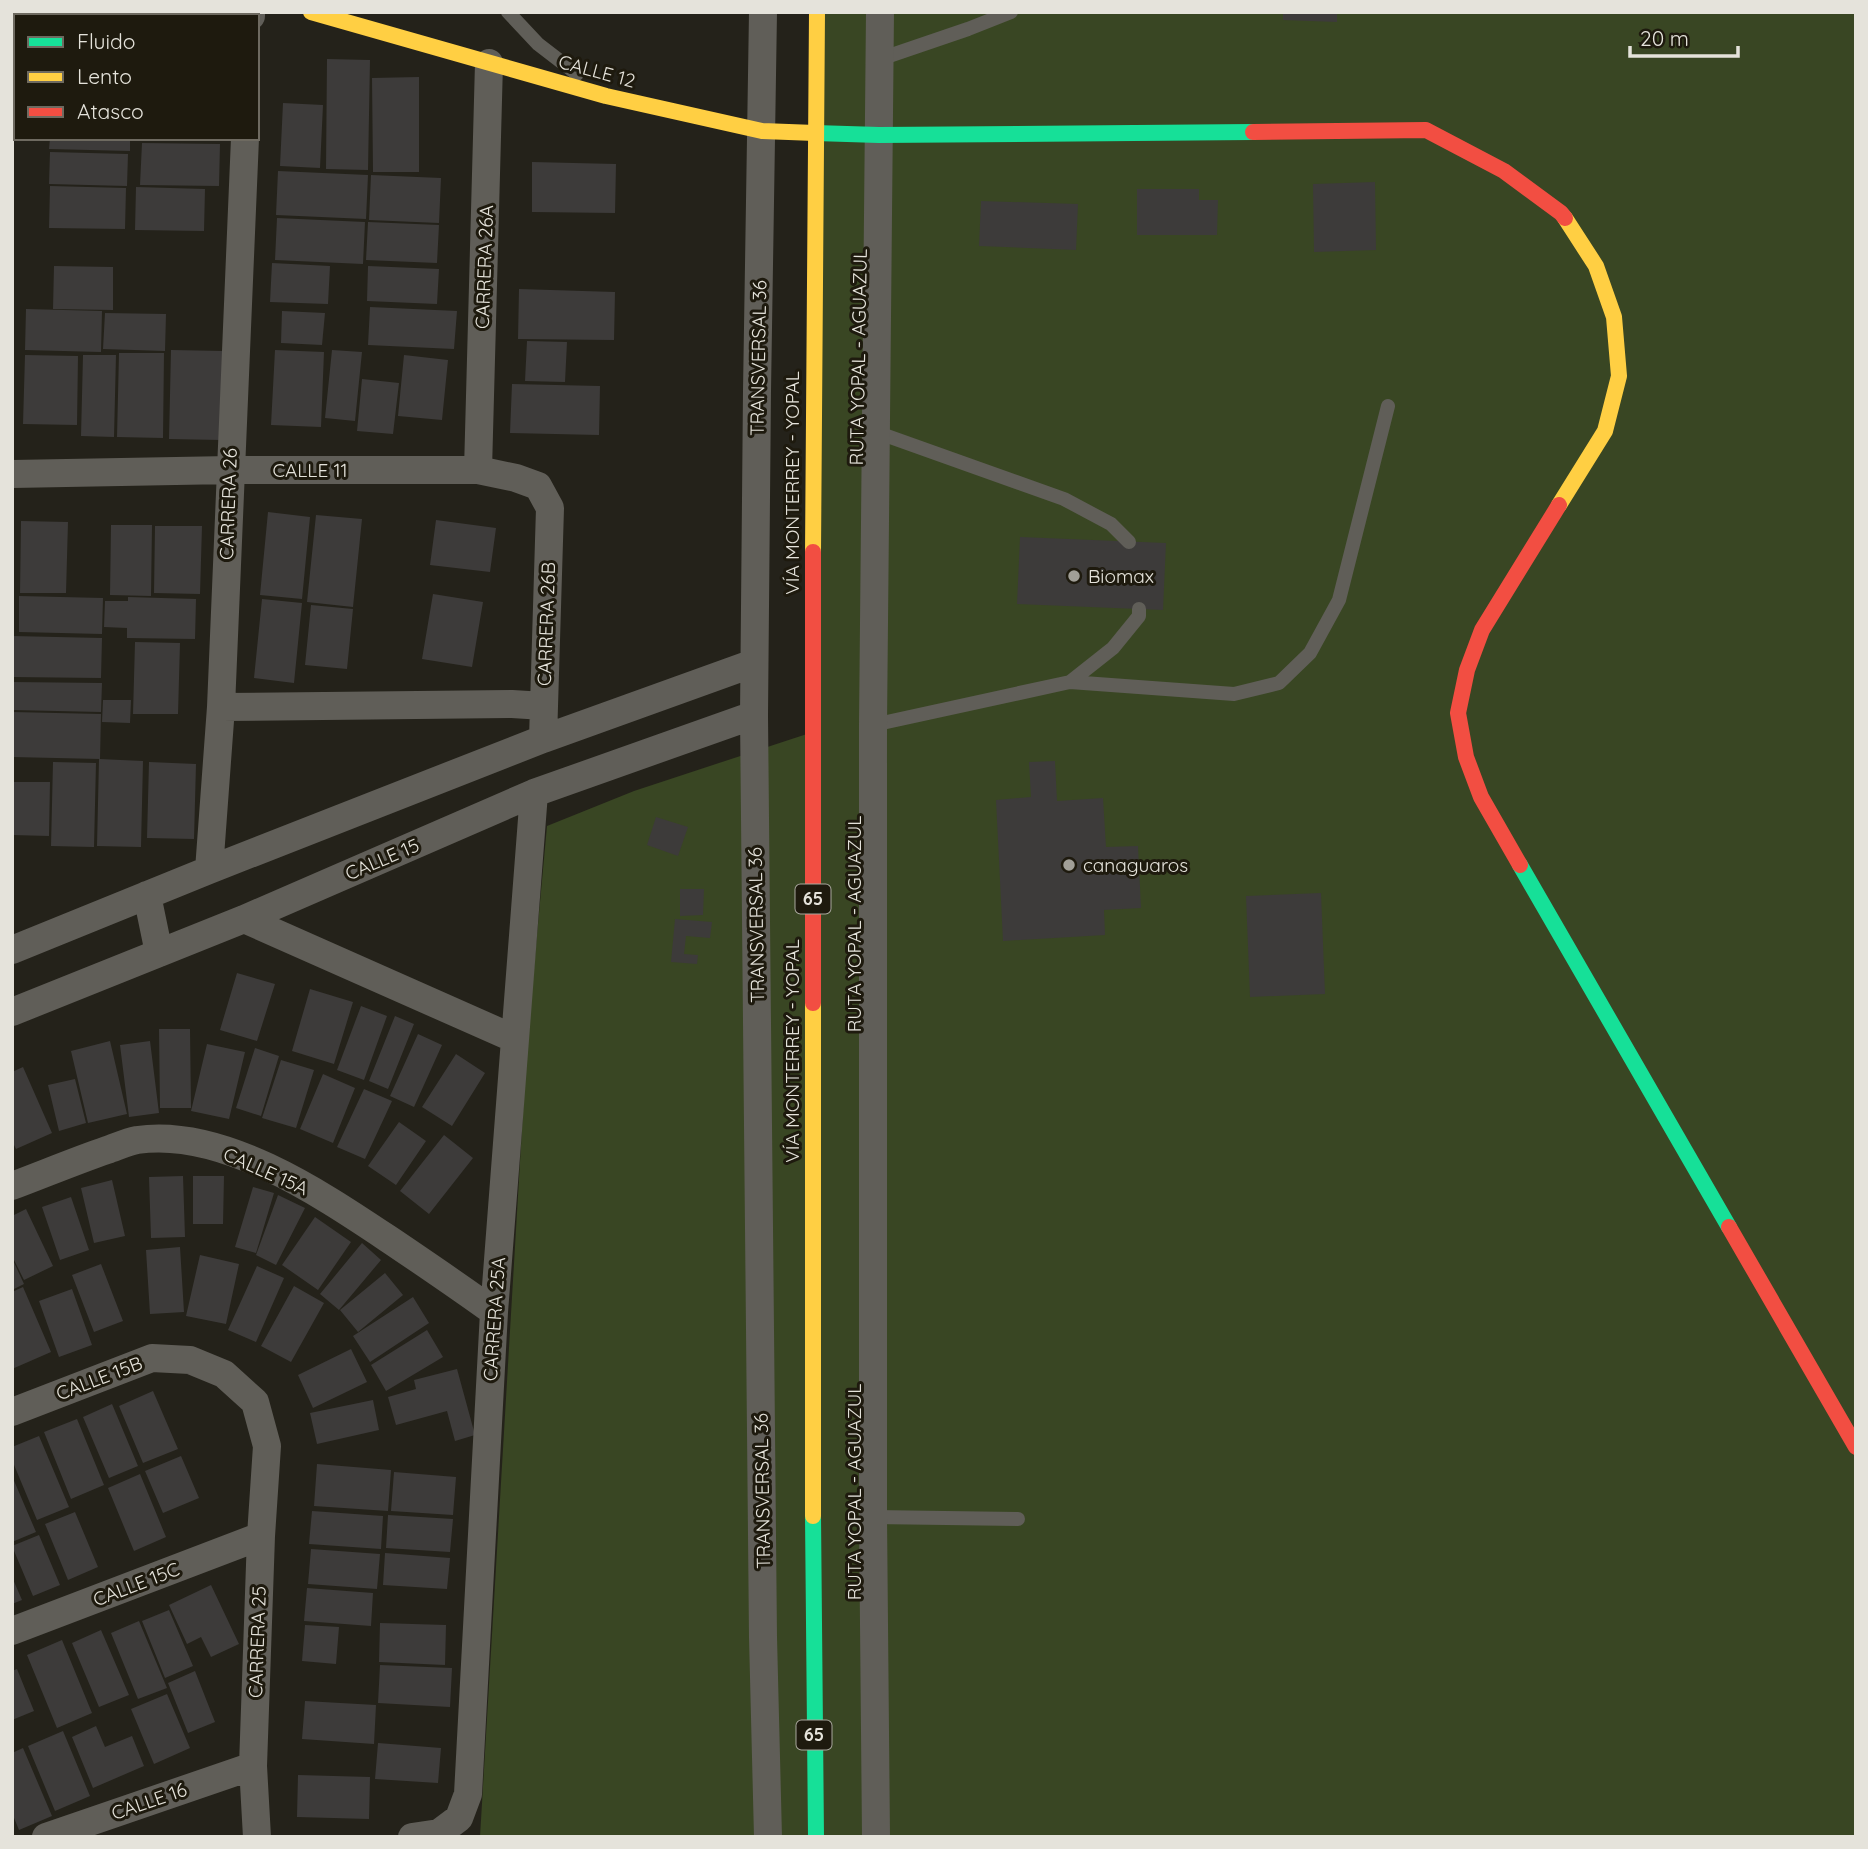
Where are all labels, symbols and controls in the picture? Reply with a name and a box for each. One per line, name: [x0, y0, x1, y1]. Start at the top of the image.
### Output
legend: [14, 14, 259, 140]
scale bar: [1630, 14, 1738, 58]
text: 20 m: [1640, 25, 1689, 51]
text: Fluido: [77, 28, 135, 54]
street label: CALLE 12: [556, 49, 638, 93]
text: Lento: [77, 63, 132, 89]
text: Atasco: [77, 98, 144, 124]
street label: CARRERA 26A: [470, 205, 498, 329]
street label: RUTA YOPAL - AGUAZUL: [844, 249, 872, 465]
street label: TRANSVERSAL 36: [745, 280, 771, 436]
street label: VÍA MONTERREY - YOPAL: [780, 371, 804, 595]
street label: CARRERA 26: [214, 448, 242, 560]
street label: CALLE 11: [273, 458, 347, 482]
street label: CARRERA 26B: [532, 561, 560, 687]
place label: Biomax: [1088, 564, 1154, 588]
marker: Biomax: [1066, 568, 1082, 584]
street label: RUTA YOPAL - AGUAZUL: [842, 816, 866, 1032]
street label: CALLE 15: [341, 833, 423, 885]
street label: TRANSVERSAL 36: [743, 847, 769, 1003]
place label: canaguaros: [1083, 853, 1188, 877]
marker: canaguaros: [1061, 857, 1077, 873]
road number: 65: [796, 884, 830, 914]
street label: VÍA MONTERREY - YOPAL: [780, 939, 804, 1163]
street label: CALLE 15A: [220, 1142, 312, 1200]
street label: CARRERA 25A: [478, 1256, 510, 1382]
street label: CALLE 15B: [52, 1351, 146, 1405]
street label: RUTA YOPAL - AGUAZUL: [842, 1384, 866, 1600]
street label: TRANSVERSAL 36: [749, 1413, 775, 1569]
street label: CALLE 15C: [89, 1557, 183, 1611]
street label: CARRERA 25: [243, 1586, 271, 1698]
road number: 65: [796, 1720, 832, 1750]
street label: CALLE 16: [108, 1777, 190, 1825]

